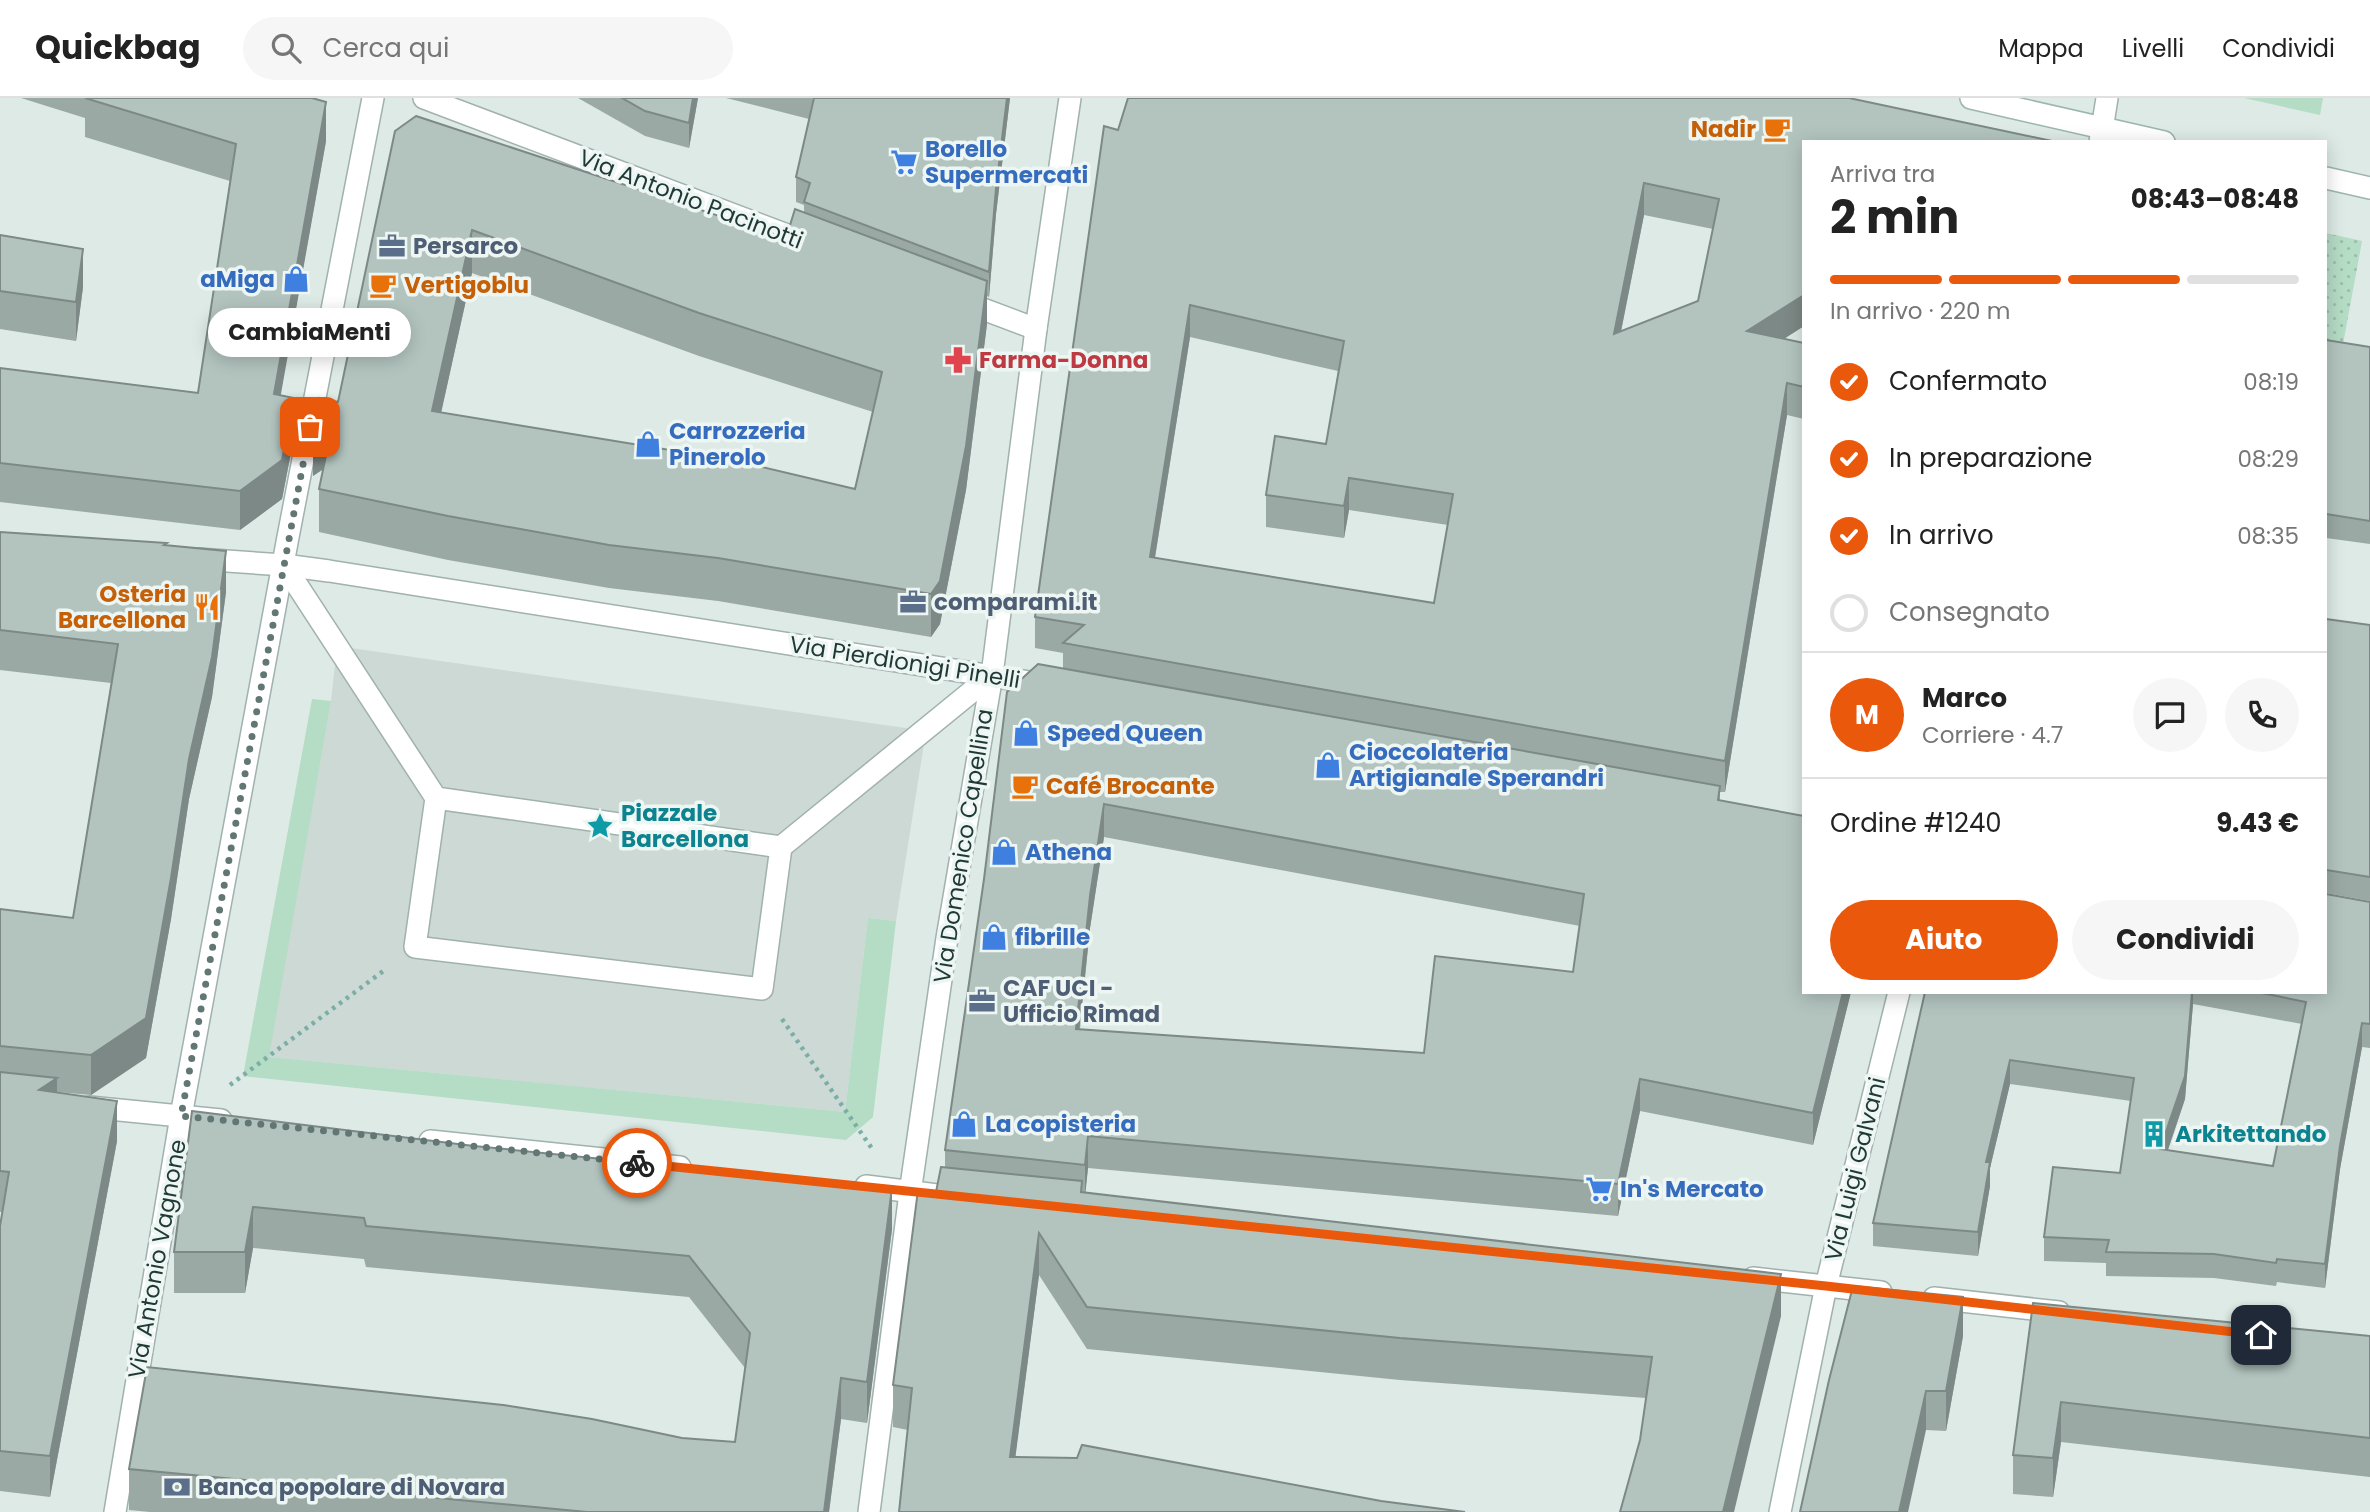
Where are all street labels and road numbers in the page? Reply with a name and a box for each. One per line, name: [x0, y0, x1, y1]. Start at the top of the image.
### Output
street label: Via Antonio Pacinotti: [574, 141, 808, 257]
street label: Via Pierdionigi Pinelli: [787, 628, 1023, 696]
street label: Via Domenico Capellina: [926, 707, 1000, 985]
street label: Via Luigi Galvani: [1817, 1074, 1893, 1264]
street label: Via Antonio Vagnone: [120, 1137, 194, 1381]

